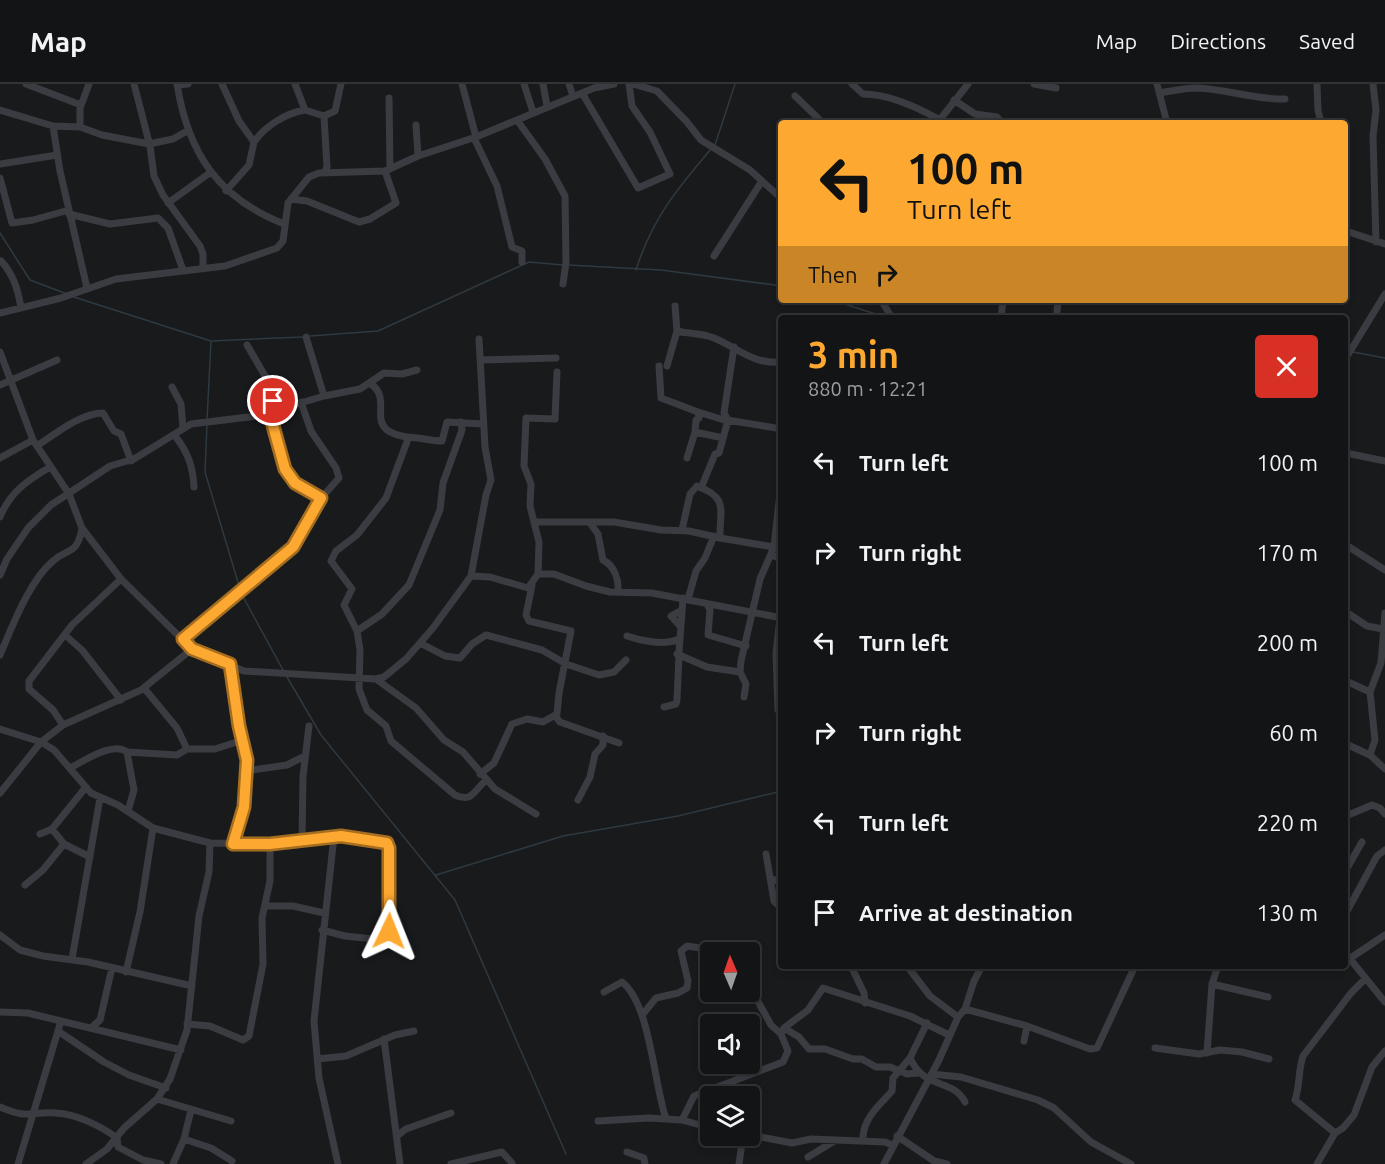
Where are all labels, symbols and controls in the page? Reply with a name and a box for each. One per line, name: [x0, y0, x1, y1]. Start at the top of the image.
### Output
text: Map: [30, 26, 87, 57]
text: Map: [1096, 29, 1137, 53]
text: Directions: [1170, 29, 1266, 53]
text: Saved: [1299, 29, 1355, 53]
icon: left: [808, 144, 886, 222]
text: 100 m: [907, 145, 1024, 192]
text: Turn left: [907, 194, 1011, 224]
icon: right: [870, 258, 903, 291]
text: Then: [808, 262, 858, 287]
text: 3 min: [808, 334, 899, 375]
button: close: [1255, 335, 1318, 398]
pin: [247, 375, 298, 426]
text: 880 m · 12:21: [808, 377, 928, 400]
icon: arrive: [256, 384, 289, 417]
icon: left: [808, 446, 841, 479]
text: Turn left: [859, 450, 949, 475]
text: 100 m: [1257, 450, 1318, 475]
icon: right: [808, 536, 841, 569]
text: Turn right: [859, 540, 961, 565]
text: 170 m: [1257, 540, 1318, 565]
icon: left: [808, 626, 841, 659]
text: Turn left: [859, 630, 949, 655]
text: 200 m: [1257, 630, 1318, 655]
icon: right: [808, 716, 841, 749]
text: Turn right: [859, 720, 961, 745]
text: 60 m: [1269, 720, 1318, 745]
icon: left: [808, 806, 841, 839]
text: Turn left: [859, 810, 949, 835]
text: 220 m: [1257, 810, 1318, 835]
icon: arrive: [808, 896, 841, 929]
position arrow: [357, 899, 421, 963]
text: Arrive at destination: [859, 900, 1073, 925]
text: 130 m: [1257, 900, 1318, 925]
north arrow: [700, 942, 760, 1002]
map controls: [700, 942, 760, 1146]
button: sound: [700, 1014, 760, 1074]
button: layers: [700, 1086, 760, 1146]

